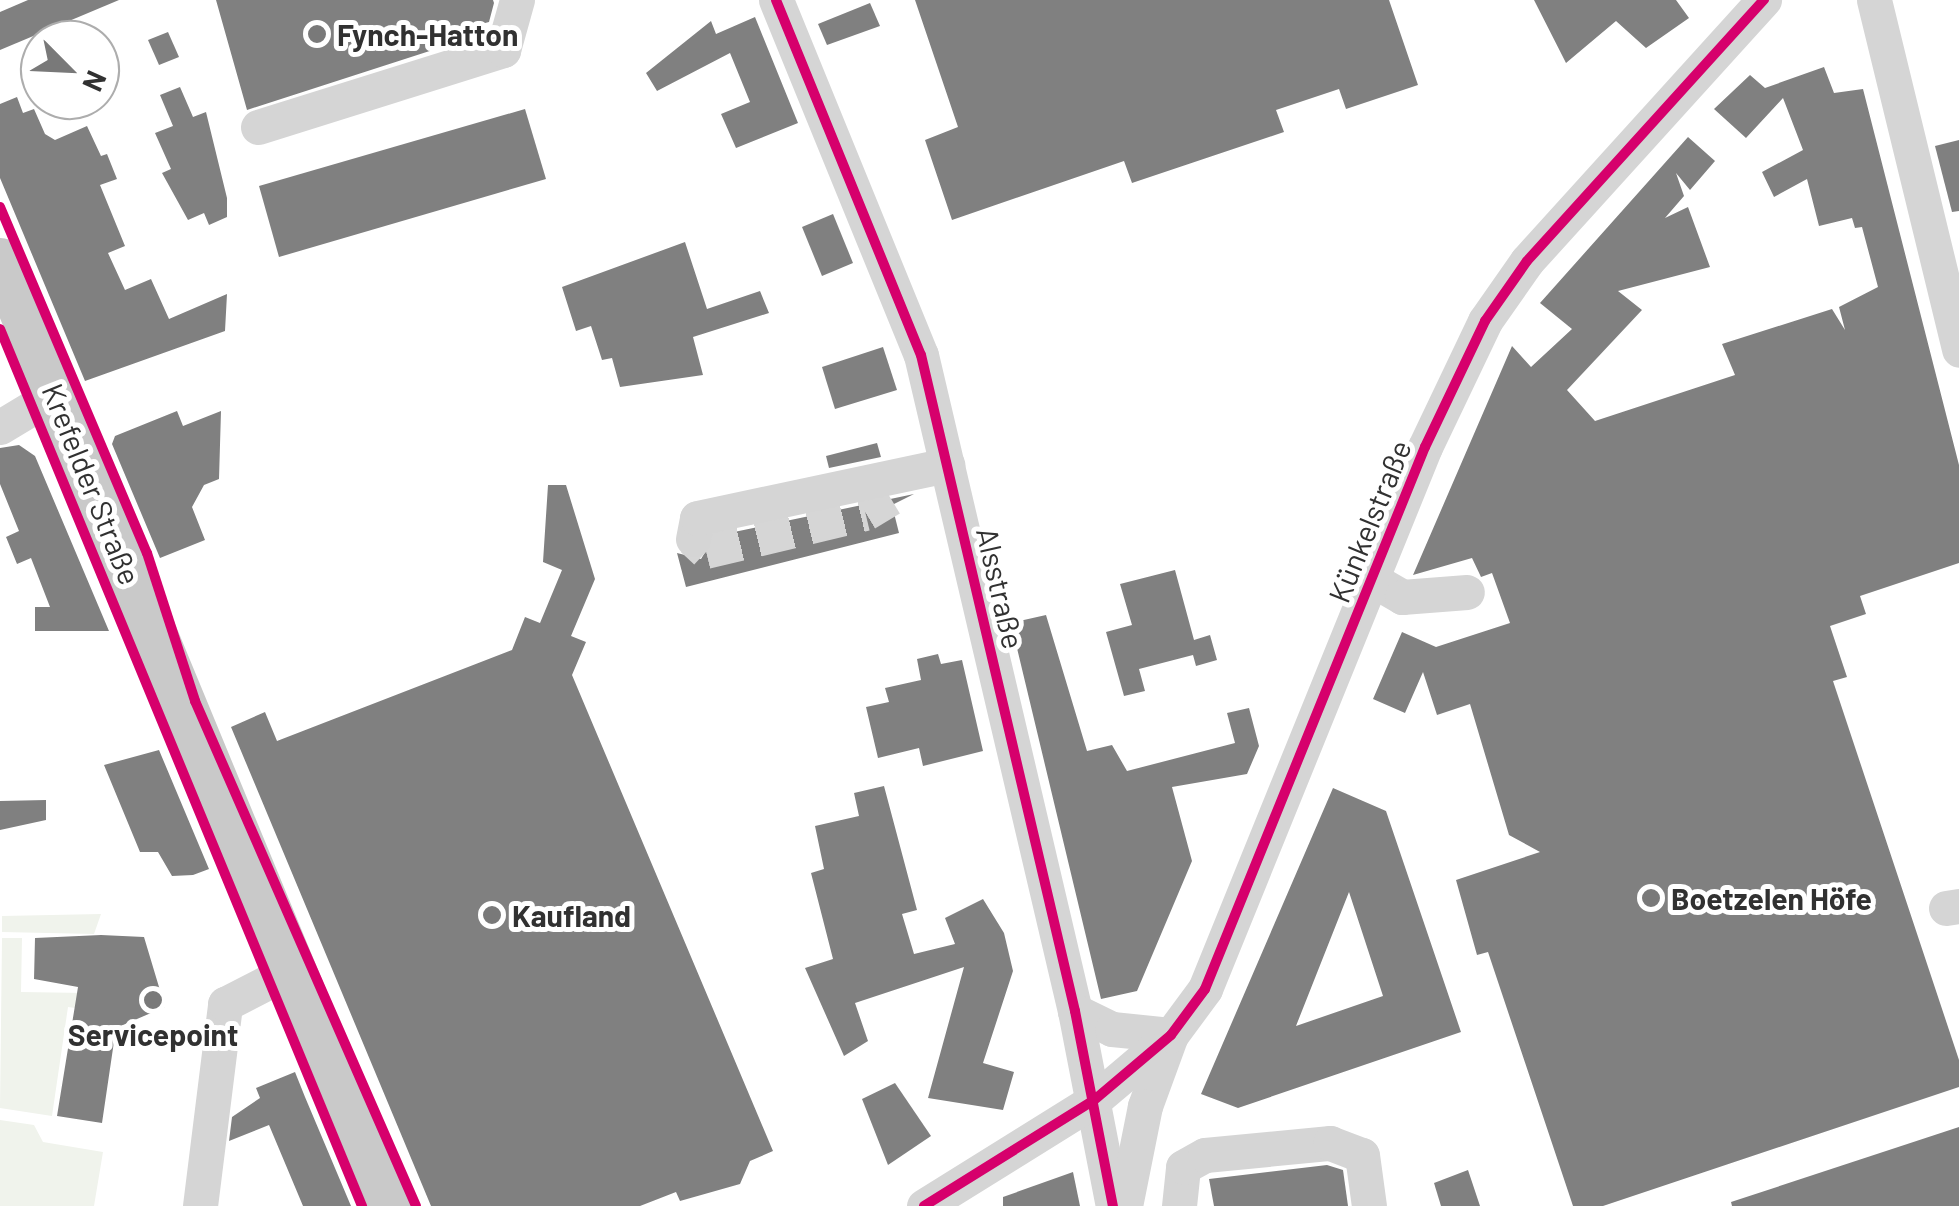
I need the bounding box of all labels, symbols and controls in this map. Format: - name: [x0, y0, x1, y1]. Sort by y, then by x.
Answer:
- place label: Fynch-Hatton: [337, 16, 518, 52]
- north arrow: [20, 20, 120, 120]
- marker: Fynch-Hatton: [306, 23, 328, 45]
- text: N: [76, 66, 115, 97]
- street label: Krefelder Straße: [35, 378, 149, 590]
- street label: Künkelstraße: [1320, 434, 1418, 608]
- street label: Alsstraße: [970, 524, 1032, 652]
- place label: Boetzelen Höfe: [1671, 880, 1872, 916]
- marker: Boetzelen Höfe: [1640, 887, 1662, 909]
- place label: Kaufland: [512, 897, 631, 933]
- marker: Kaufland: [481, 904, 503, 926]
- marker: Servicepoint: [142, 989, 164, 1011]
- place label: Servicepoint: [68, 1016, 238, 1052]

